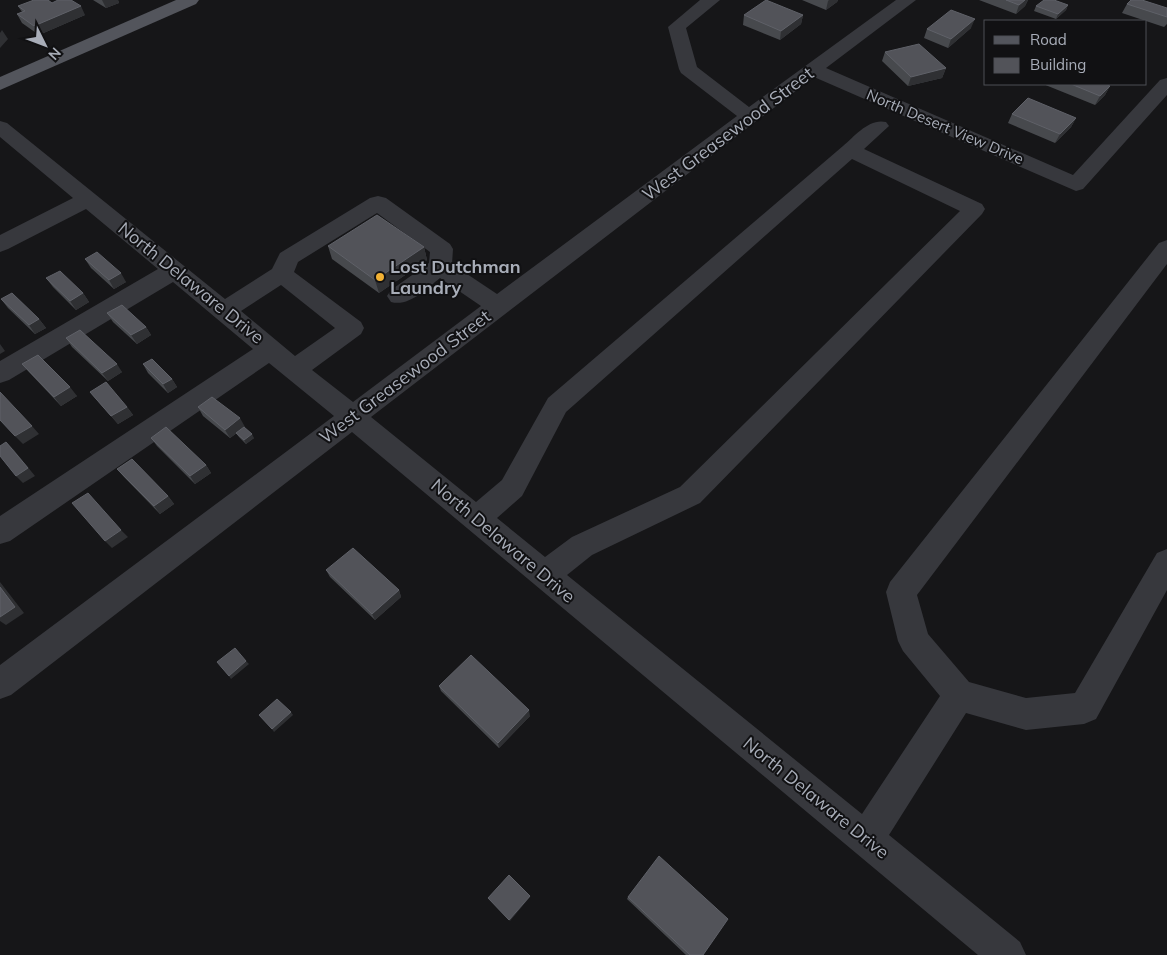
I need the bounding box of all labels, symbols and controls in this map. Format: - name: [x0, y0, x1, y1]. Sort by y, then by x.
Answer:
- north arrow: [20, 20, 70, 70]
- legend: [984, 20, 1147, 85]
- text: Road: [1030, 30, 1067, 49]
- text: N: [44, 44, 65, 64]
- text: Building: [1030, 55, 1086, 74]
- street label: West Greasewood Street: [637, 62, 818, 206]
- street label: North Desert View Drive: [864, 85, 1027, 168]
- street label: North Delaware Drive: [114, 217, 269, 349]
- place label: Lost Dutchman Laundry: [390, 255, 521, 299]
- marker: Lost Dutchman Laundry: [374, 271, 386, 283]
- street label: West Greasewood Street: [314, 305, 495, 449]
- street label: North Delaware Drive: [427, 474, 580, 608]
- street label: North Delaware Drive: [739, 732, 894, 864]

